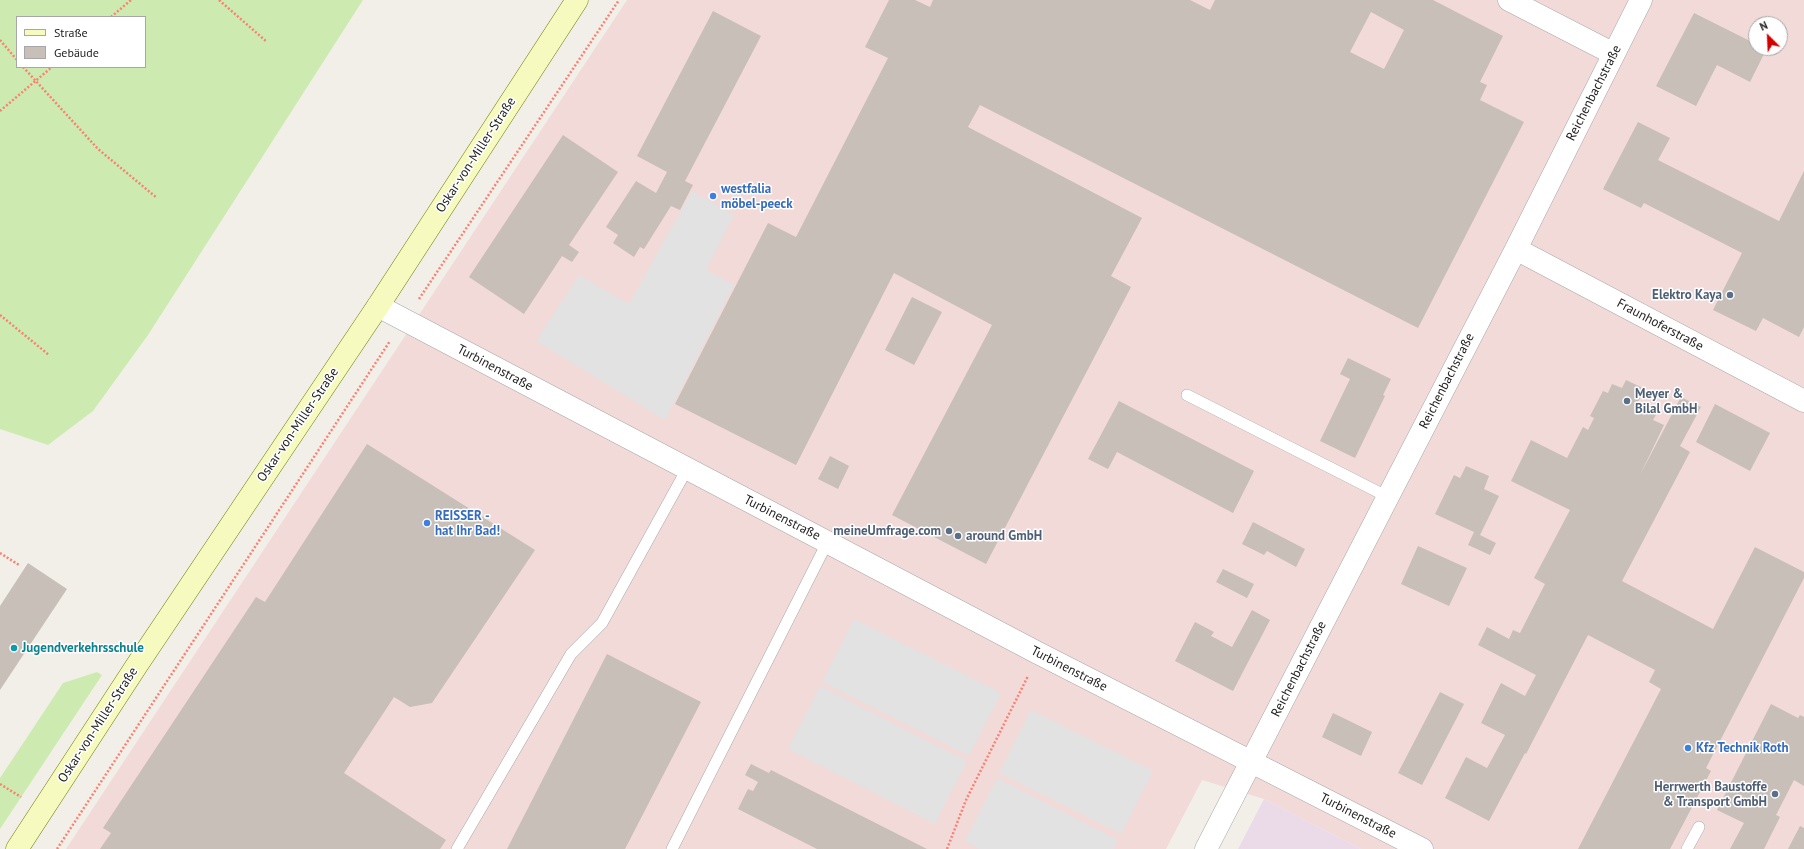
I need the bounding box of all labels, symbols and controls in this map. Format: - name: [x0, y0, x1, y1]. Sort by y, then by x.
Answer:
- legend: [16, 16, 146, 68]
- north arrow: [1748, 16, 1788, 56]
- text: N: [1757, 18, 1770, 34]
- text: Straße: [54, 25, 88, 40]
- street label: Reichenbachstraße: [1563, 43, 1625, 143]
- text: Gebäude: [54, 45, 99, 60]
- street label: Oskar-von-Miller-Straße: [433, 94, 519, 216]
- place label: westfalia möbel-peeck: [721, 181, 793, 212]
- marker: westfalia möbel-peeck: [708, 191, 718, 201]
- place label: Elektro Kaya: [1652, 287, 1722, 303]
- marker: Elektro Kaya: [1725, 290, 1735, 300]
- street label: Fraunhoferstraße: [1614, 296, 1706, 354]
- street label: Reichenbachstraße: [1416, 331, 1478, 431]
- street label: Turbinenstraße: [454, 341, 536, 395]
- street label: Oskar-von-Miller-Straße: [254, 365, 342, 485]
- place label: Meyer & Bilal GmbH: [1635, 386, 1697, 417]
- marker: Meyer & Bilal GmbH: [1622, 396, 1632, 406]
- street label: Turbinenstraße: [741, 492, 823, 544]
- place label: REISSER - hat Ihr Bad!: [435, 508, 500, 539]
- marker: REISSER - hat Ihr Bad!: [422, 518, 432, 528]
- place label: meineUmfrage.com: [833, 523, 941, 539]
- marker: meineUmfrage.com: [944, 526, 954, 536]
- place label: around GmbH: [966, 528, 1042, 544]
- marker: around GmbH: [953, 531, 963, 541]
- street label: Reichenbachstraße: [1268, 619, 1330, 719]
- place label: Jugendverkehrsschule: [22, 640, 144, 656]
- marker: Jugendverkehrsschule: [9, 643, 19, 653]
- street label: Turbinenstraße: [1028, 643, 1110, 695]
- street label: Oskar-von-Miller-Straße: [55, 664, 141, 786]
- place label: Kfz Technik Roth: [1696, 740, 1789, 756]
- marker: Kfz Technik Roth: [1683, 743, 1693, 753]
- place label: Herrwerth Baustoffe & Transport GmbH: [1654, 779, 1767, 810]
- marker: Herrwerth Baustoffe & Transport GmbH: [1770, 789, 1780, 799]
- street label: Turbinenstraße: [1317, 790, 1399, 842]

